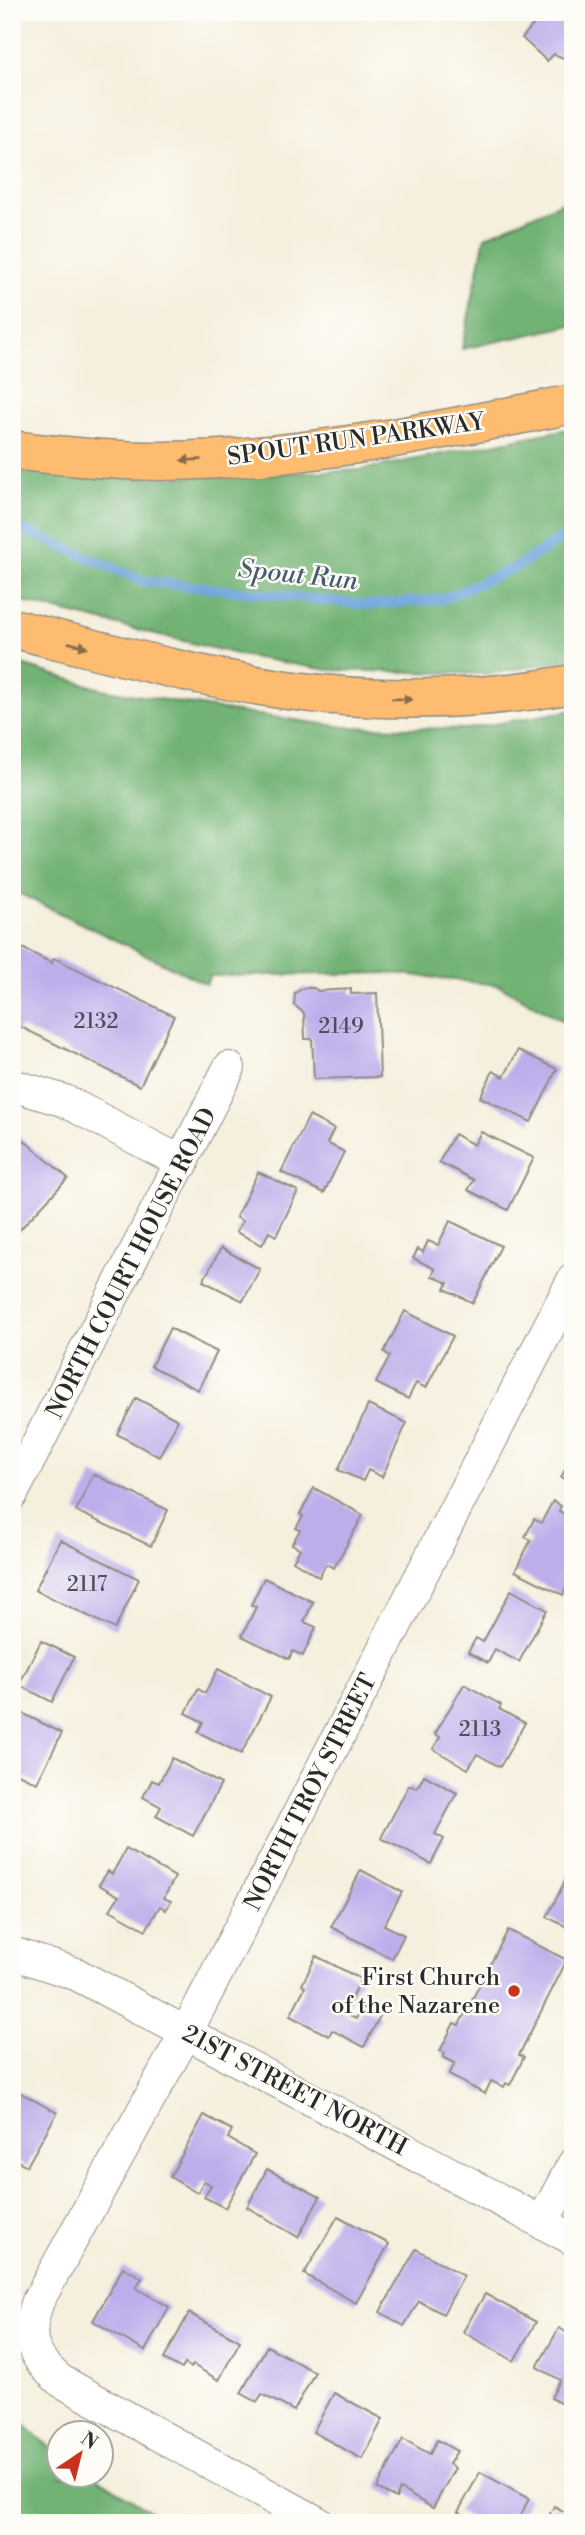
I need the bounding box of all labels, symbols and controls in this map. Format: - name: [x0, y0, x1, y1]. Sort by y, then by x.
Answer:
- street label: SPOUT RUN PARKWAY: [225, 407, 488, 473]
- one-way arrow: [179, 454, 201, 465]
- water label: Spout Run: [236, 553, 360, 597]
- one-way arrow: [68, 640, 90, 651]
- one-way arrow: [391, 693, 413, 704]
- house number: 2132: [74, 1009, 118, 1035]
- house number: 2149: [318, 1014, 364, 1040]
- street label: NORTH COURT HOUSE ROAD: [40, 1103, 224, 1424]
- house number: 2117: [67, 1572, 108, 1598]
- street label: NORTH TROY STREET: [238, 1669, 384, 1916]
- house number: 2113: [459, 1717, 501, 1743]
- place label: First Church of the Nazarene: [331, 1963, 500, 2021]
- marker: First Church of the Nazarene: [506, 1983, 522, 1999]
- street label: 21ST STREET NORTH: [177, 2019, 412, 2163]
- north arrow: [46, 2420, 116, 2490]
- text: N: [76, 2427, 102, 2455]

